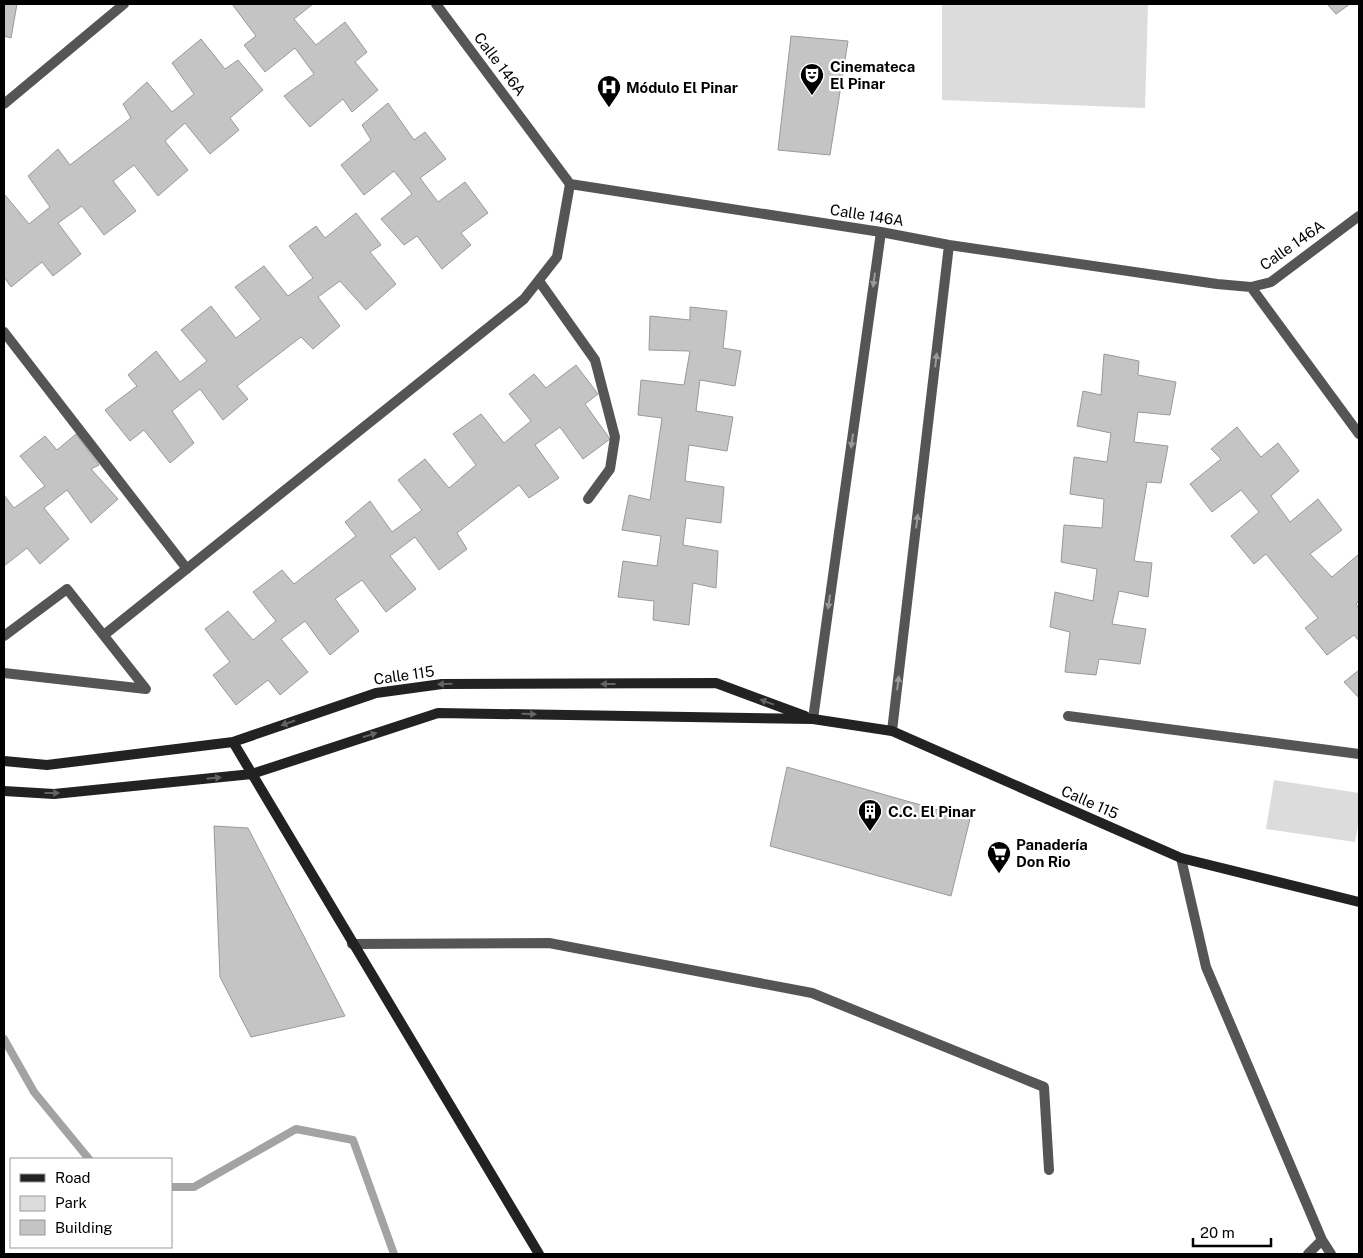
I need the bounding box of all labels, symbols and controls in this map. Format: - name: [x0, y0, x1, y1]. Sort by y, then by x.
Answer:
- street label: Calle 146A: [471, 29, 529, 99]
- place label: Cinemateca El Pinar: [830, 58, 915, 92]
- theatre icon: Cinemateca El Pinar: [799, 62, 825, 96]
- hospital icon: Módulo El Pinar: [596, 74, 622, 108]
- place label: Módulo El Pinar: [626, 79, 738, 96]
- street label: Calle 146A: [829, 201, 905, 229]
- street label: Calle 146A: [1257, 216, 1328, 273]
- one-way arrow: [870, 273, 878, 289]
- one-way arrow: [932, 351, 940, 367]
- one-way arrow: [847, 434, 855, 450]
- one-way arrow: [913, 513, 921, 529]
- one-way arrow: [825, 595, 833, 611]
- street label: Calle 115: [373, 662, 435, 688]
- one-way arrow: [894, 674, 902, 690]
- one-way arrow: [599, 680, 615, 688]
- one-way arrow: [437, 681, 453, 689]
- one-way arrow: [759, 698, 774, 706]
- one-way arrow: [521, 710, 537, 718]
- one-way arrow: [281, 720, 296, 727]
- one-way arrow: [363, 731, 378, 738]
- one-way arrow: [206, 774, 222, 782]
- street label: Calle 115: [1059, 782, 1121, 822]
- one-way arrow: [45, 789, 61, 797]
- building icon: C.C. El Pinar: [857, 798, 883, 832]
- place label: C.C. El Pinar: [888, 803, 976, 820]
- place label: Panadería Don Rio: [1016, 836, 1088, 870]
- supermarket icon: Panadería Don Rio: [986, 840, 1012, 874]
- legend: [10, 1158, 172, 1248]
- text: Road: [55, 1169, 91, 1186]
- text: Park: [55, 1194, 87, 1211]
- scale bar: [1193, 1216, 1270, 1248]
- text: Building: [55, 1219, 113, 1236]
- text: 20 m: [1200, 1224, 1235, 1241]

